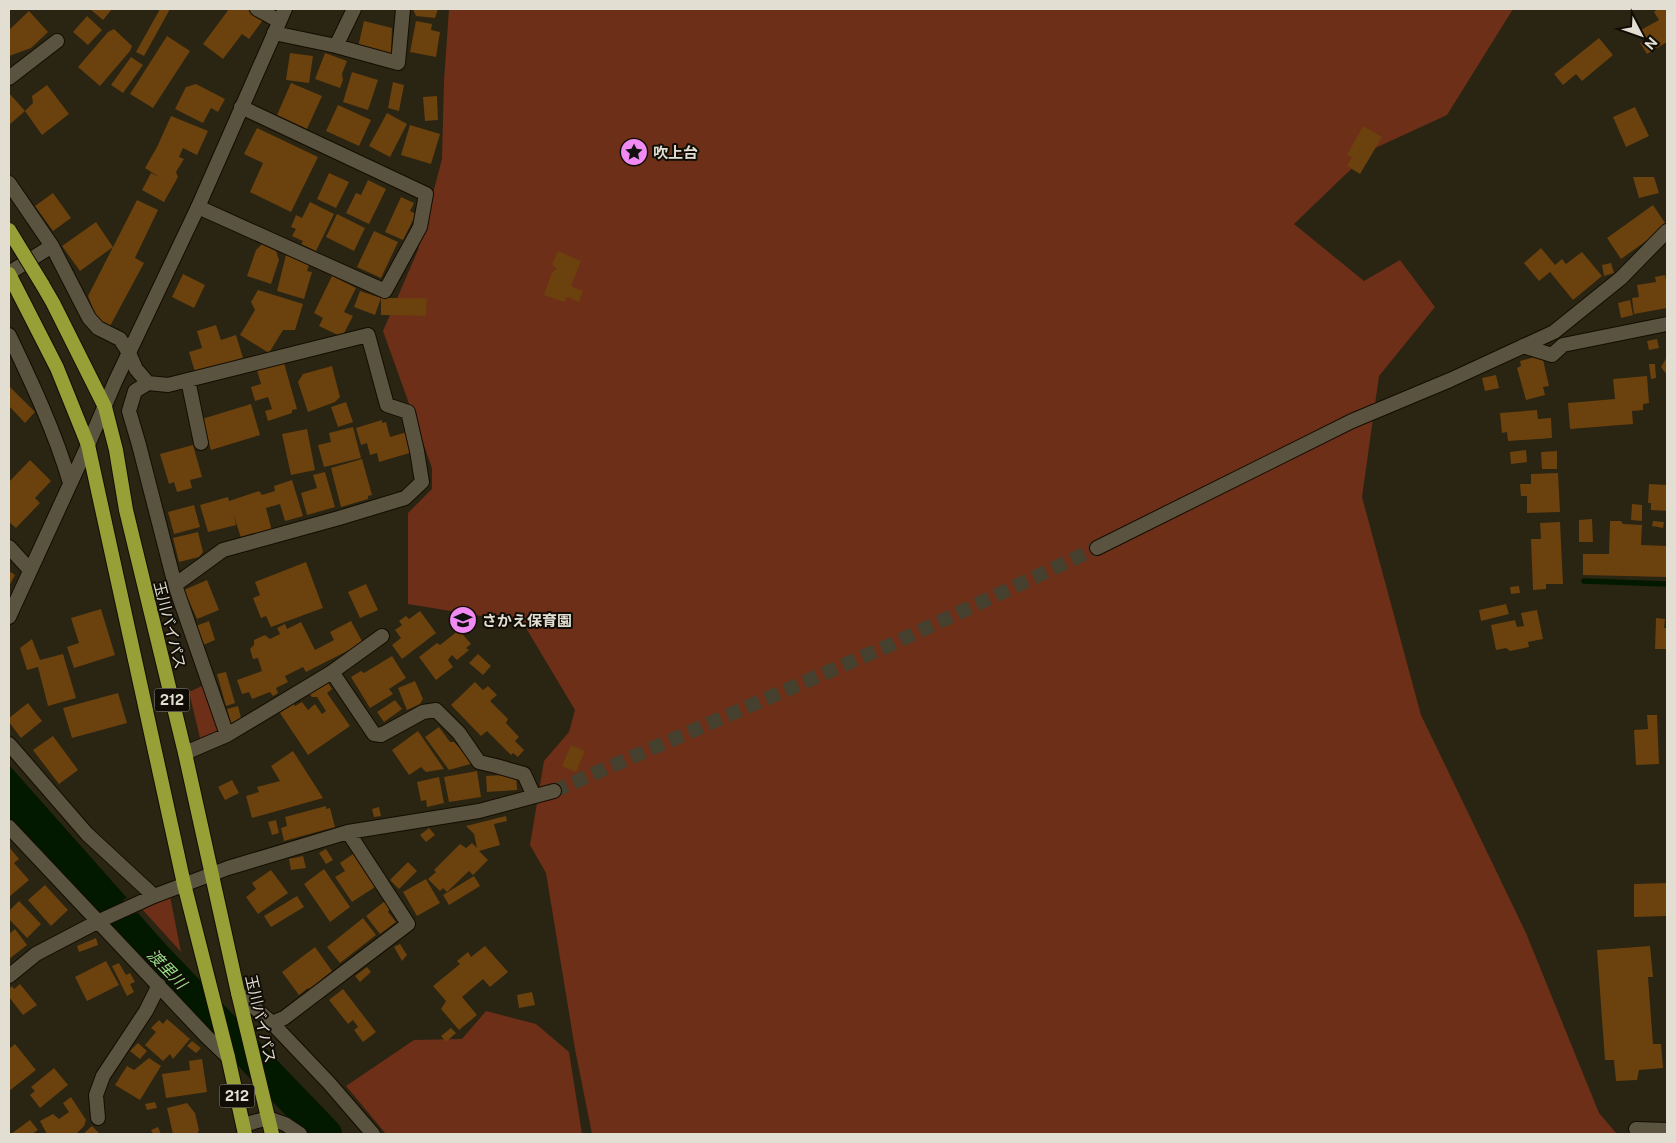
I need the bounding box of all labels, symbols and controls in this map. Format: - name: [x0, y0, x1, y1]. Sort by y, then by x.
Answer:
- north arrow: [1616, 10, 1666, 60]
- text: N: [1641, 34, 1660, 53]
- place icon: 吹上台: [619, 137, 649, 167]
- place label: 吹上台: [653, 144, 698, 161]
- street label: 玉川バイパス: [151, 579, 189, 671]
- school or university icon: さかえ保育園: [448, 605, 478, 635]
- place label: さかえ保育園: [482, 612, 572, 629]
- road number: 212: [154, 688, 190, 712]
- water label: 渡里川: [143, 945, 192, 994]
- street label: 玉川バイパス: [243, 973, 279, 1065]
- road number: 212: [220, 1084, 254, 1108]

